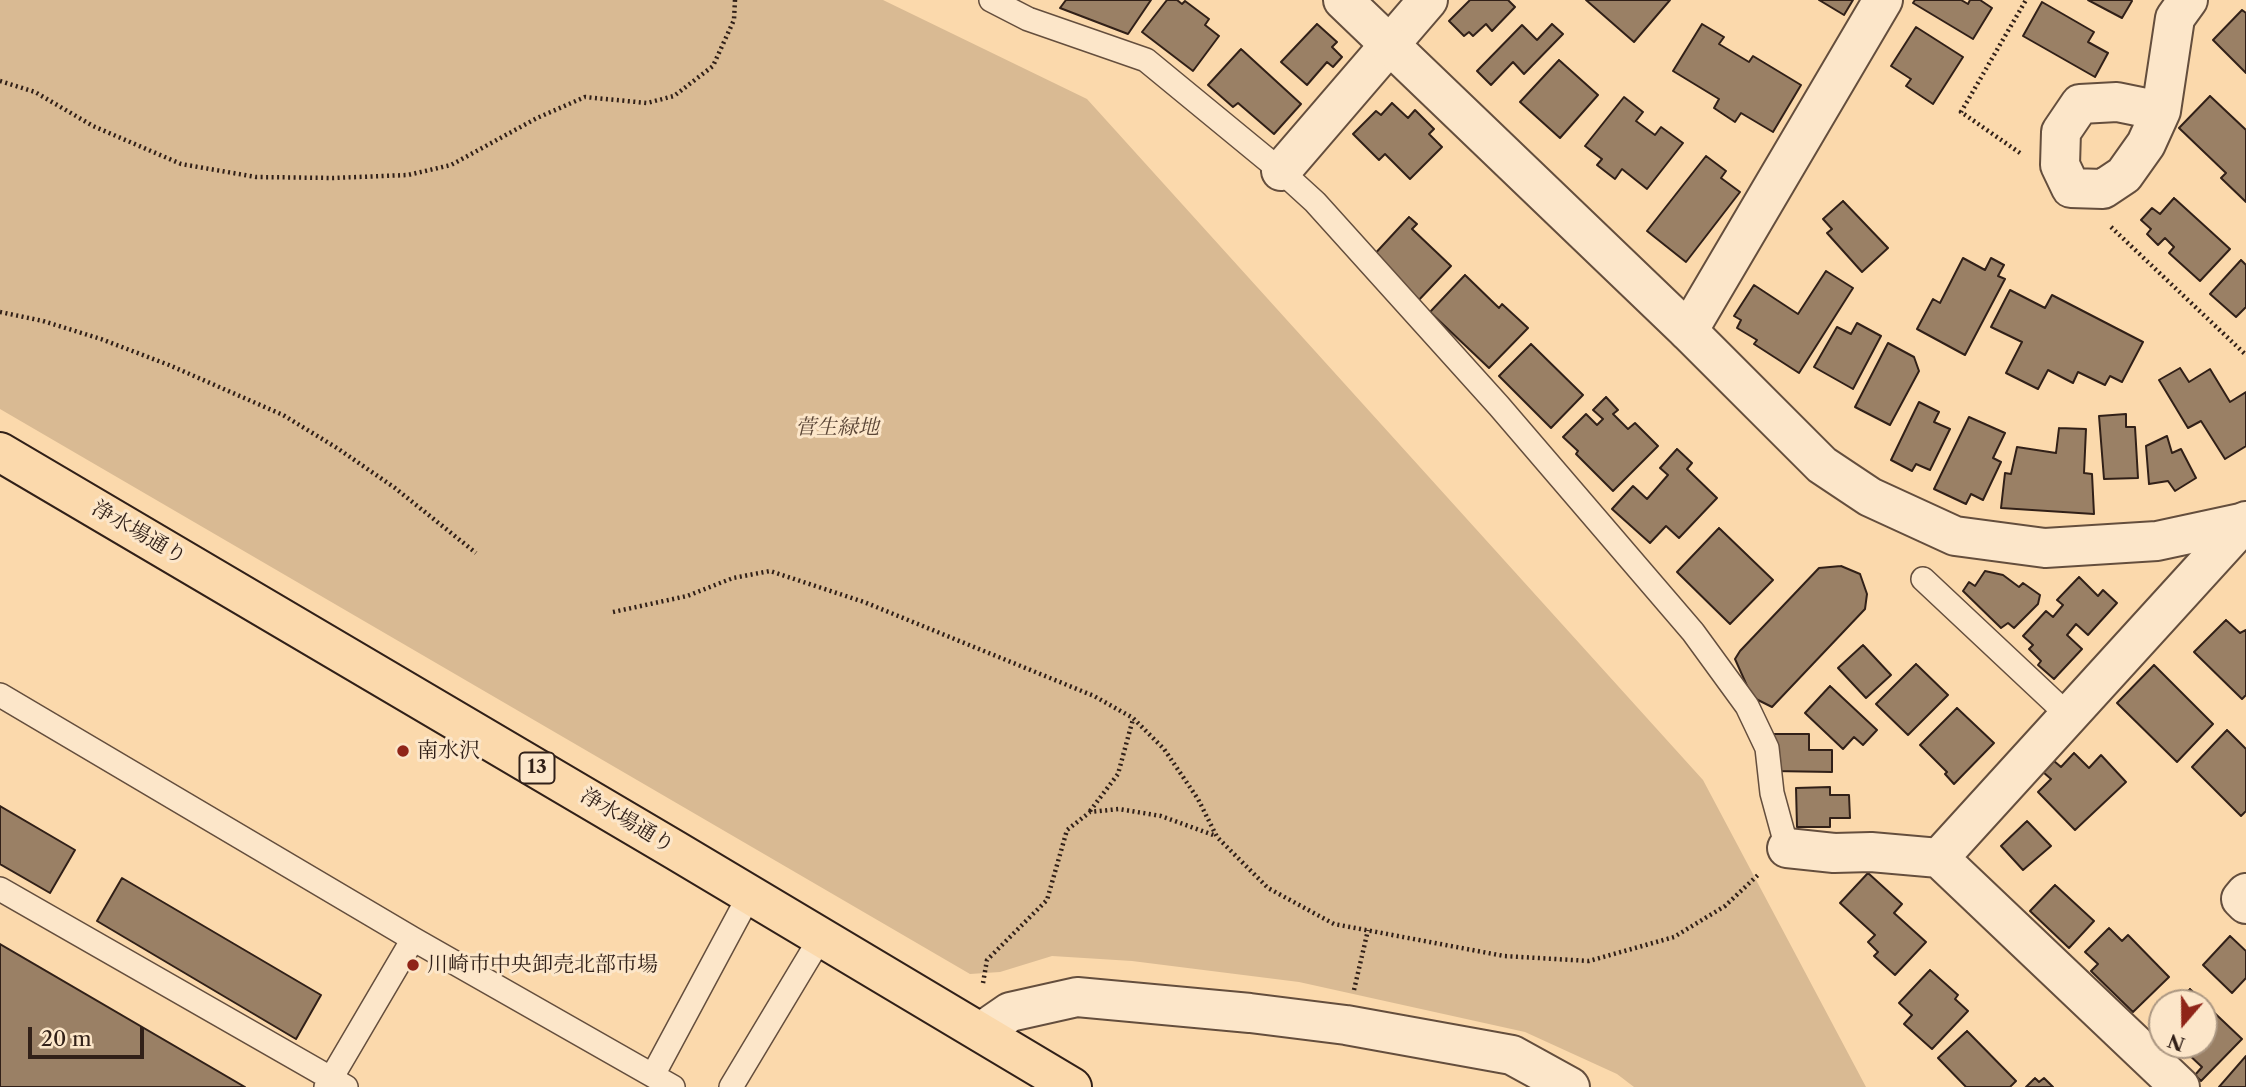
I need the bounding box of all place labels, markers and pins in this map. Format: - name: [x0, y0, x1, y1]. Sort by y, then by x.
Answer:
- place label: 南水沢: [417, 738, 480, 764]
- marker: 南水沢: [395, 743, 411, 759]
- place label: 川崎市中央卸売北部市場: [427, 952, 658, 978]
- marker: 川崎市中央卸売北部市場: [405, 957, 421, 973]

